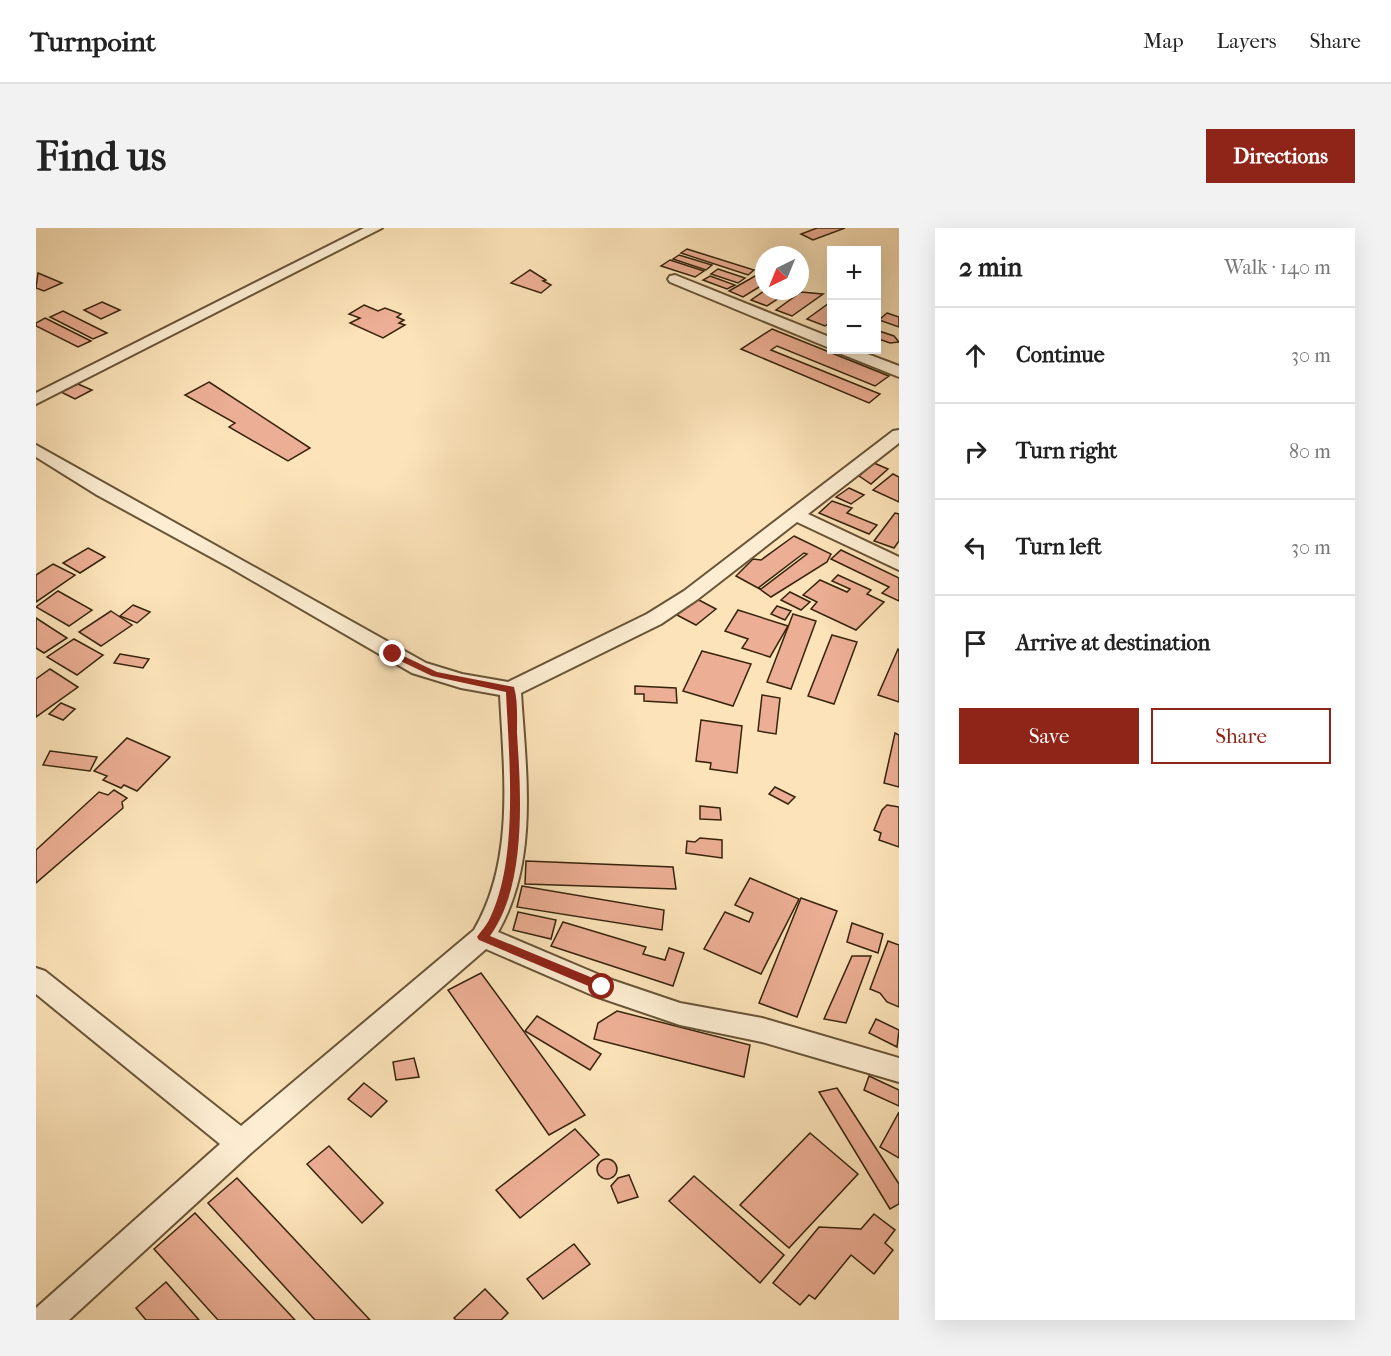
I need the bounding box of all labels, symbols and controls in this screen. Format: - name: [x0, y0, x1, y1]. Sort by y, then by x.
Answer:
- text: Turnpoint: [30, 25, 156, 58]
- text: Map: [1143, 29, 1184, 53]
- text: Layers: [1217, 29, 1276, 53]
- text: Share: [1309, 29, 1361, 53]
- button: Directions: [1206, 129, 1355, 183]
- text: Find us: [36, 132, 166, 181]
- north arrow: [755, 246, 809, 300]
- map controls: [827, 246, 881, 354]
- button: +: [827, 246, 881, 300]
- text: 2 min: [959, 252, 1022, 283]
- text: Walk · 140 m: [1224, 256, 1331, 279]
- button: −: [827, 300, 881, 354]
- icon: ahead: [959, 339, 992, 372]
- text: Continue: [1016, 342, 1105, 368]
- text: 30 m: [1291, 344, 1331, 367]
- icon: right: [959, 435, 992, 468]
- text: Turn right: [1016, 438, 1117, 464]
- text: 80 m: [1289, 440, 1331, 463]
- icon: left: [959, 531, 992, 564]
- text: Turn left: [1016, 534, 1102, 560]
- text: 30 m: [1291, 536, 1331, 559]
- icon: arrive: [959, 627, 992, 660]
- text: Arrive at destination: [1016, 630, 1210, 656]
- route end: [379, 640, 405, 666]
- button: Save: [959, 708, 1139, 764]
- button: Share: [1151, 708, 1331, 764]
- route start: [588, 973, 614, 999]

